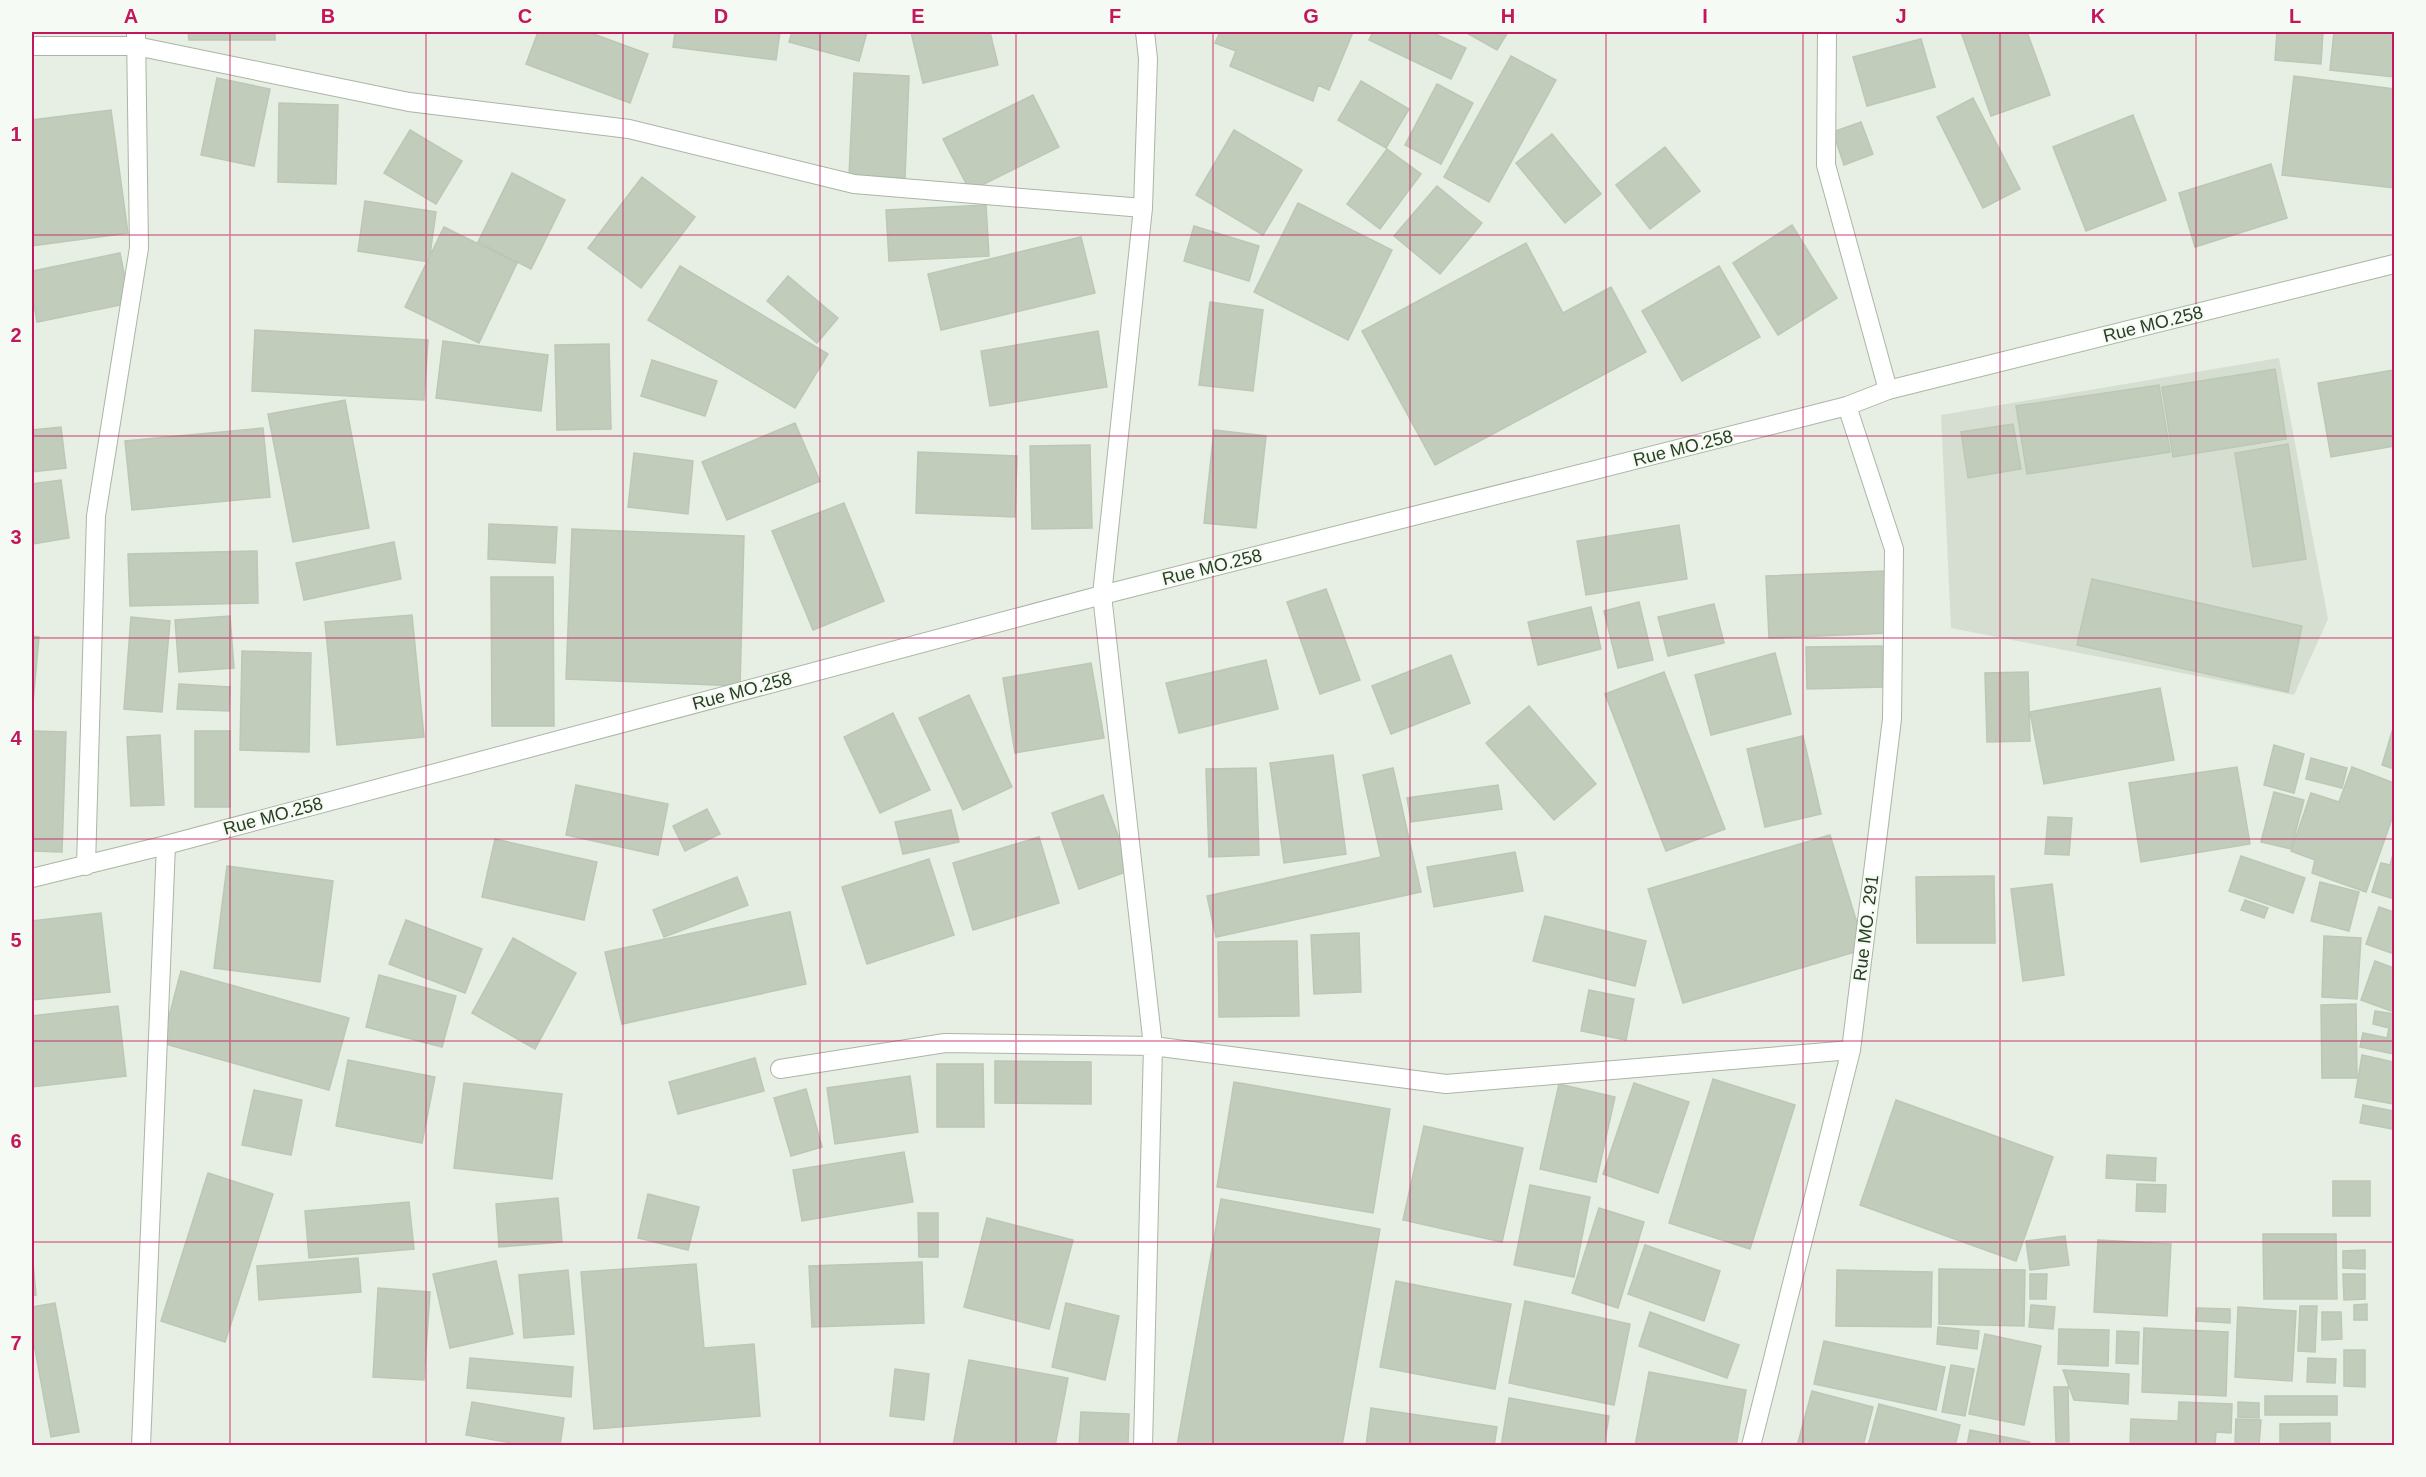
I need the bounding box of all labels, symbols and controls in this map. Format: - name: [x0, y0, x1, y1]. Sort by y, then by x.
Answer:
- text: A: [124, 5, 138, 27]
- text: B: [321, 5, 335, 27]
- text: C: [518, 5, 532, 27]
- text: D: [714, 5, 728, 27]
- text: E: [911, 5, 925, 27]
- text: F: [1109, 5, 1121, 27]
- text: G: [1303, 5, 1319, 27]
- text: H: [1501, 5, 1515, 27]
- text: I: [1702, 5, 1708, 27]
- text: J: [1895, 5, 1907, 27]
- text: K: [2091, 5, 2106, 27]
- text: L: [2289, 5, 2301, 27]
- text: 1: [10, 123, 22, 145]
- street label: Rue MO.258: [2101, 302, 2205, 346]
- text: 2: [10, 324, 22, 346]
- street label: Rue MO.258: [1631, 426, 1735, 470]
- text: 3: [10, 526, 22, 548]
- street label: Rue MO.258: [1160, 545, 1264, 589]
- street label: Rue MO.258: [690, 668, 794, 714]
- text: 4: [10, 727, 22, 749]
- street label: Rue MO.258: [221, 793, 325, 839]
- street label: Rue MO. 291: [1850, 874, 1882, 982]
- text: 5: [10, 929, 22, 951]
- text: 6: [10, 1130, 22, 1152]
- text: 7: [10, 1332, 22, 1354]

